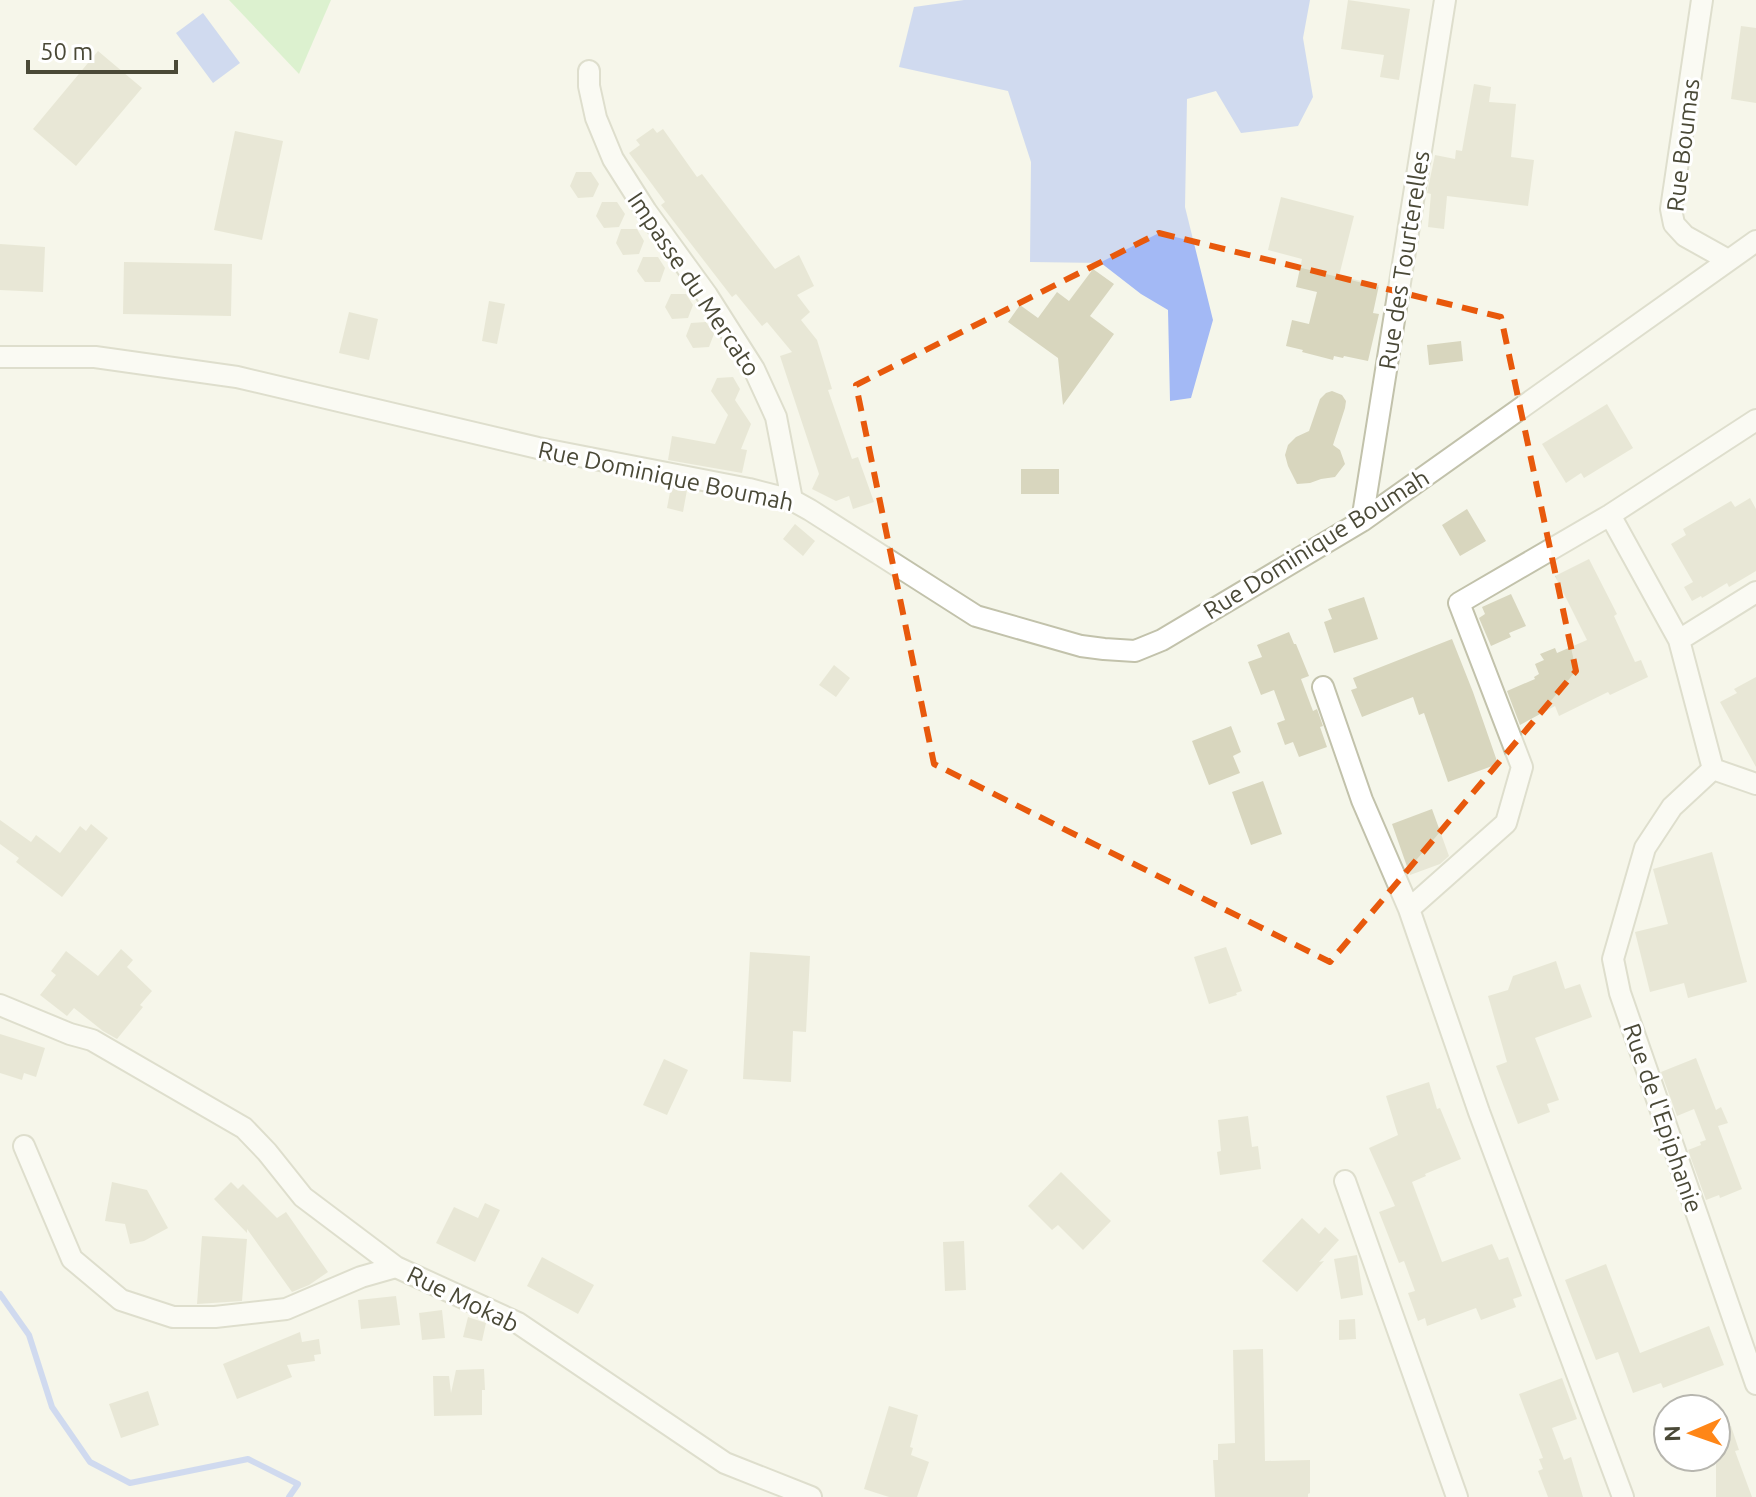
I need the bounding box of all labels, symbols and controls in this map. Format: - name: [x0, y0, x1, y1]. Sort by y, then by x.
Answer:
- scale bar: [28, 24, 176, 74]
- text: 50 m: [40, 38, 93, 65]
- street label: Rue Boumas: [1661, 77, 1705, 213]
- street label: Rue des Tourterelles: [1373, 149, 1435, 371]
- street label: Impasse du Mercato: [622, 187, 766, 381]
- street label: Rue Dominique Boumah: [536, 436, 796, 516]
- street label: Rue Dominique Boumah: [1198, 463, 1434, 625]
- street label: Rue de l'Epiphanie: [1618, 1020, 1708, 1216]
- street label: Rue Mokab: [403, 1260, 523, 1338]
- north arrow: [1652, 1393, 1732, 1473]
- text: N: [1659, 1425, 1684, 1442]

